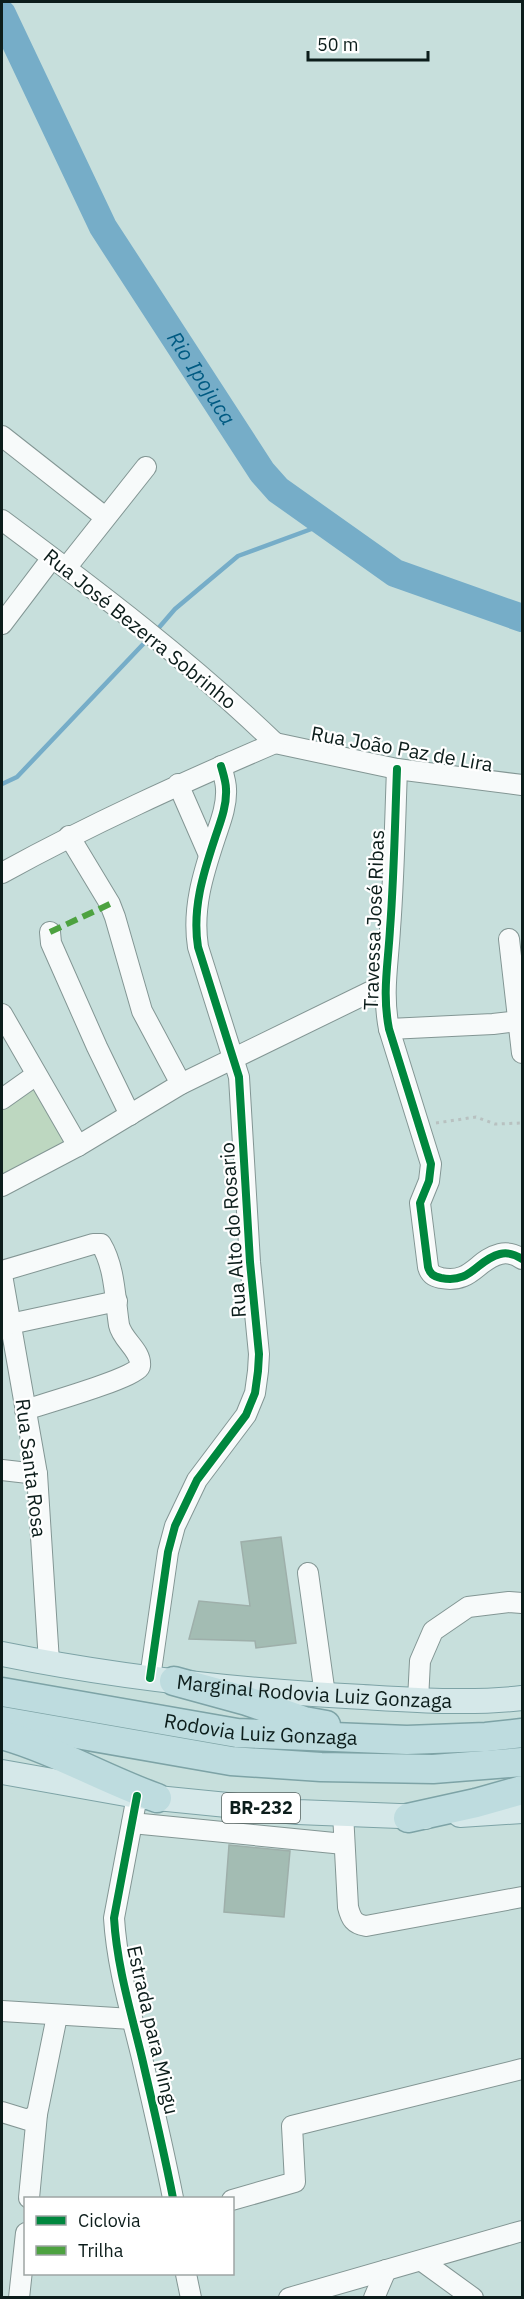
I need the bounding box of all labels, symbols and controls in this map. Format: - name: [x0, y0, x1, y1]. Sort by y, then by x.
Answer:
- scale bar: [308, 24, 428, 62]
- text: 50 m: [317, 33, 359, 56]
- water label: Rio Ipojuca: [161, 325, 243, 430]
- street label: Rua José Bezerra Sobrinho: [38, 542, 242, 715]
- street label: Rua João Paz de Lira: [309, 719, 496, 778]
- street label: Travessa José Ribas: [357, 829, 390, 1011]
- street label: Rua Alto do Rosario: [213, 1141, 252, 1319]
- street label: Rua Santa Rosa: [10, 1397, 53, 1539]
- street label: Marginal Rodovia Luiz Gonzaga: [175, 1668, 453, 1714]
- street label: Rodovia Luiz Gonzaga: [162, 1707, 358, 1751]
- road number: BR-232: [222, 1793, 300, 1823]
- street label: Estrada para Mingu: [121, 1943, 186, 2117]
- legend: [24, 2197, 234, 2275]
- text: Ciclovia: [78, 2209, 141, 2232]
- text: Trilha: [78, 2239, 124, 2262]

